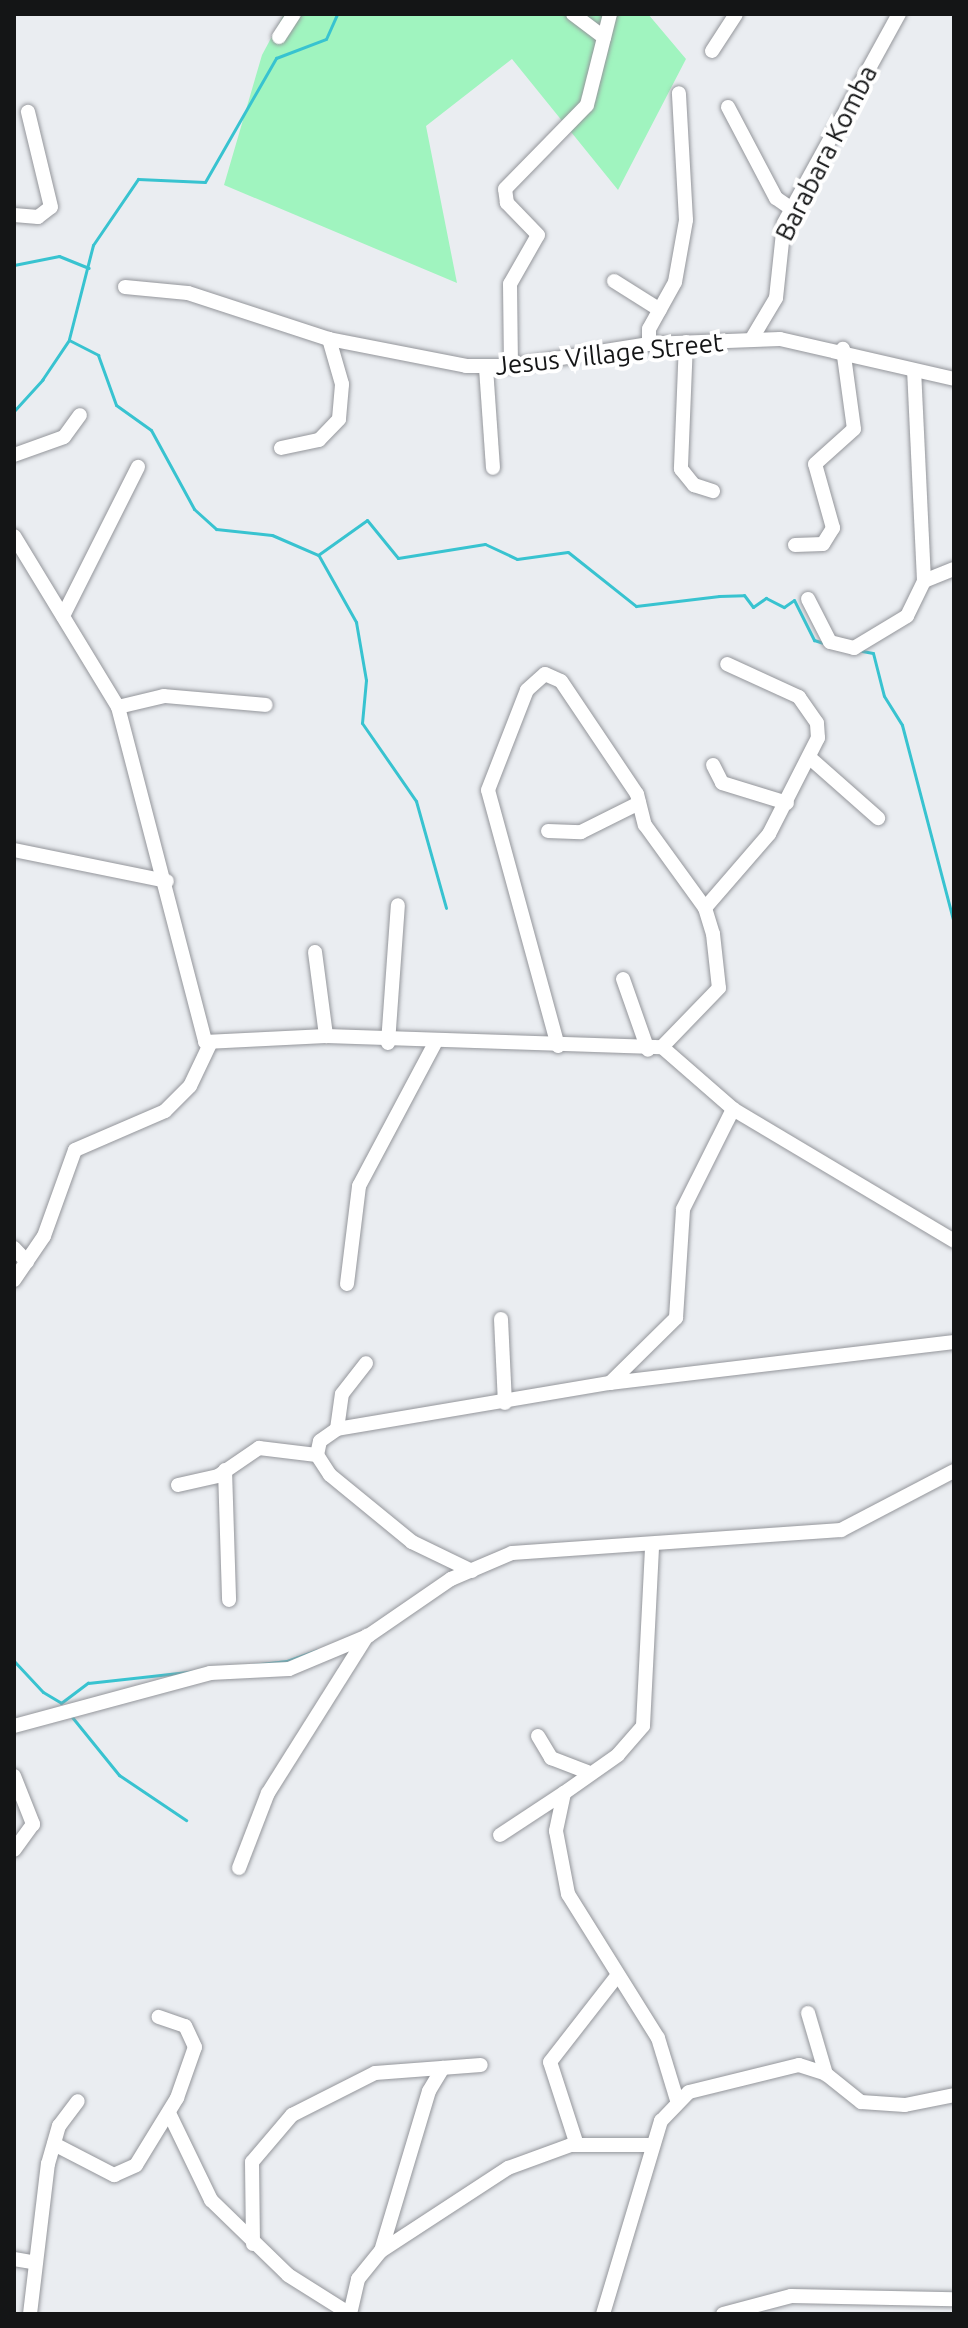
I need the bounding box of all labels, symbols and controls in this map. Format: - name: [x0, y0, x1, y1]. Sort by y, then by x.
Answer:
- street label: Barabara Komba: [768, 60, 884, 246]
- street label: Jesus Village Street: [493, 327, 725, 381]

